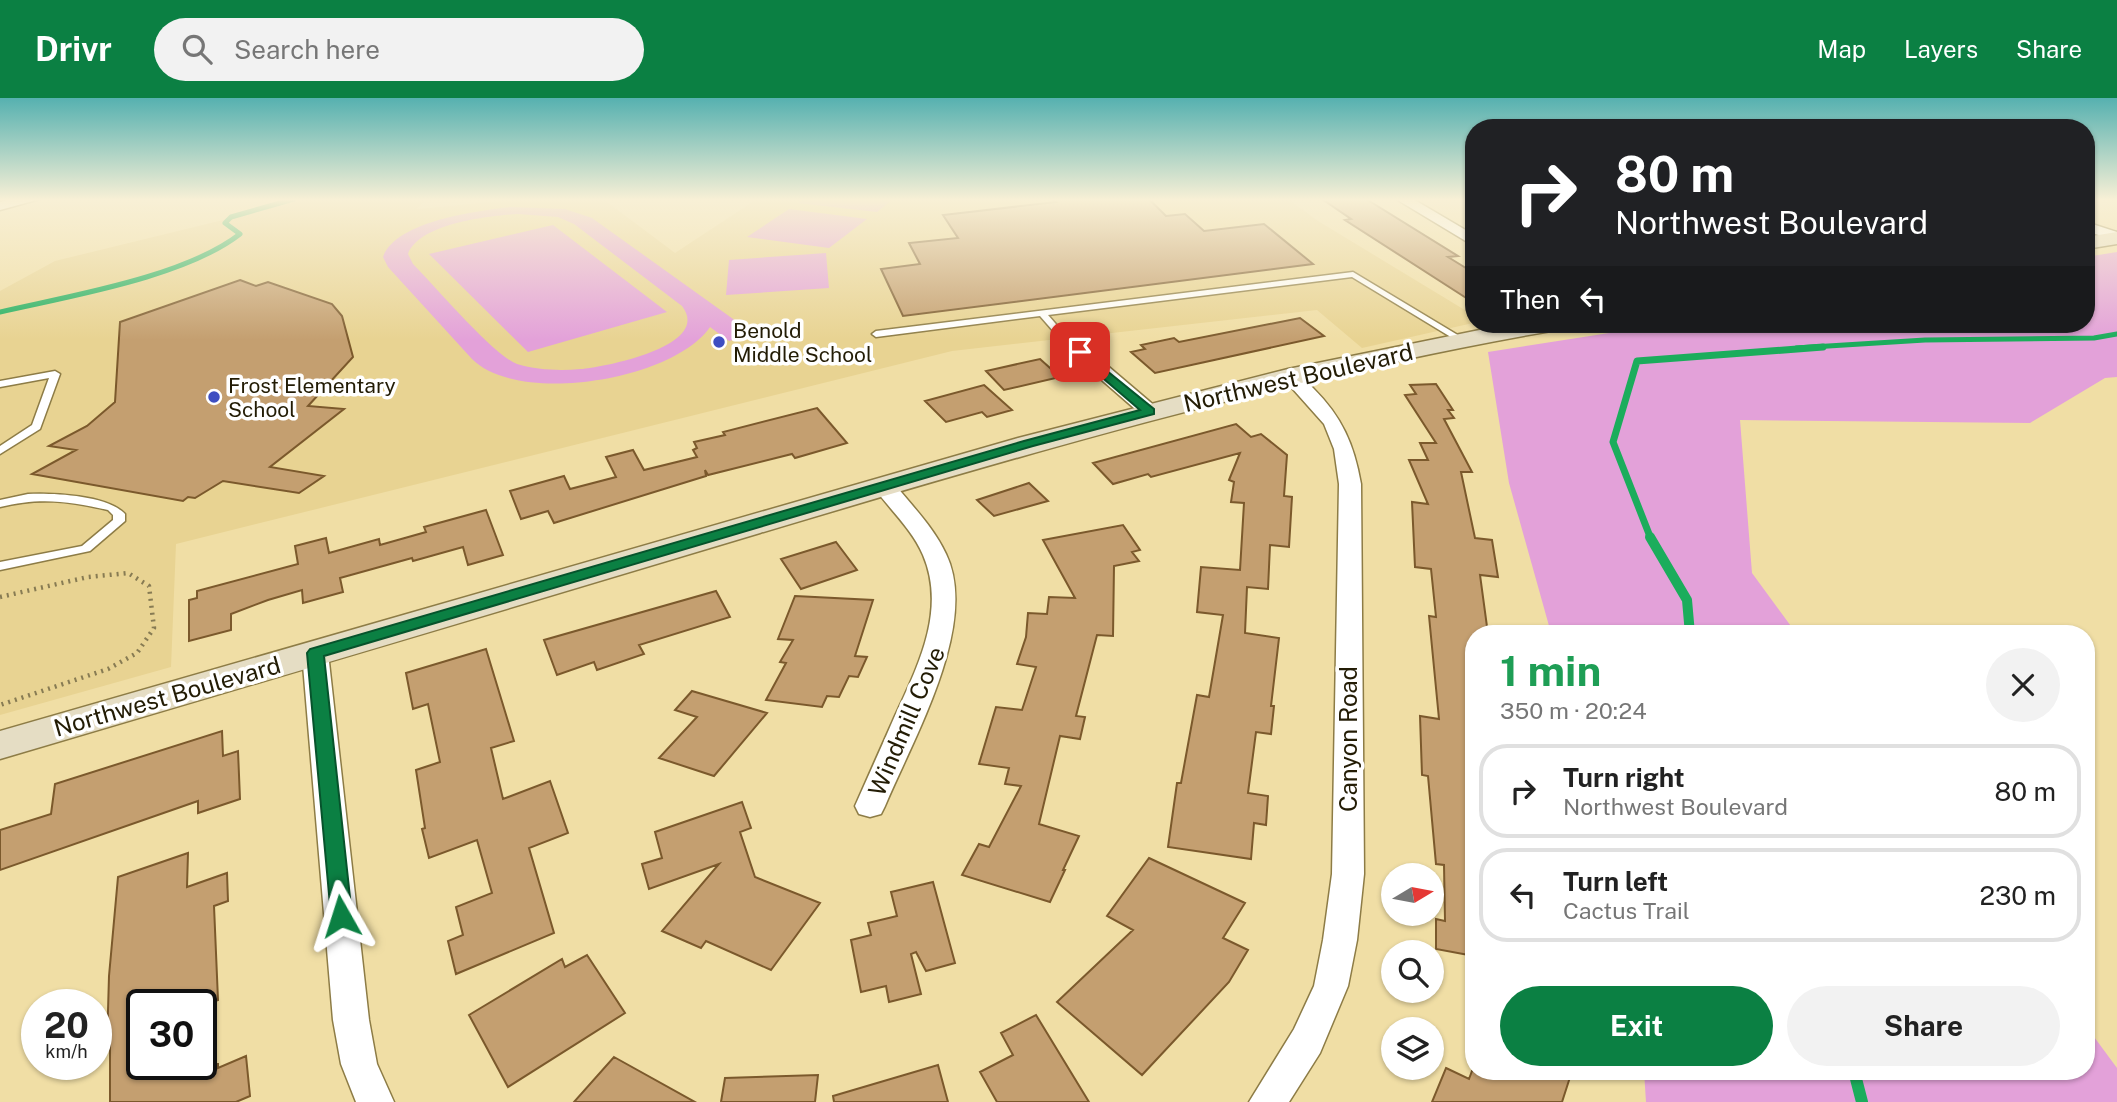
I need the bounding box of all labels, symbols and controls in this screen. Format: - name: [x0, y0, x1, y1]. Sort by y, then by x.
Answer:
- search box: [154, 18, 644, 81]
- text: Drivr: [35, 30, 112, 68]
- icon: search: [178, 30, 216, 68]
- text: Search here: [234, 34, 380, 65]
- text: Map: [1817, 35, 1866, 63]
- text: Layers: [1904, 35, 1978, 63]
- text: Share: [2016, 35, 2082, 63]
- text: 80 m: [1615, 145, 1734, 203]
- icon: right: [1500, 147, 1591, 238]
- text: Northwest Boulevard: [1615, 204, 1928, 241]
- icon: left: [1574, 280, 1612, 318]
- text: Then: [1500, 284, 1560, 315]
- place label: Benold Middle School: [733, 318, 872, 367]
- pin: [1050, 322, 1110, 382]
- icon: arrive: [1061, 333, 1099, 371]
- marker: Benold Middle School: [711, 334, 727, 350]
- street label: Northwest Boulevard: [1180, 337, 1416, 417]
- place label: Frost Elementary School: [228, 373, 396, 422]
- marker: Frost Elementary School: [206, 389, 222, 405]
- street label: Windmill Cove: [862, 642, 950, 800]
- text: 1 min: [1500, 646, 1601, 695]
- button: close: [1986, 648, 2060, 722]
- street label: Northwest Boulevard: [50, 650, 284, 742]
- street label: Canyon Road: [1334, 666, 1362, 812]
- text: 350 m · 20:24: [1500, 697, 1647, 724]
- text: Turn right: [1563, 762, 1685, 793]
- icon: right: [1504, 772, 1542, 810]
- text: 80 m: [1995, 776, 2056, 807]
- text: Northwest Boulevard: [1563, 793, 1788, 820]
- north arrow: [1381, 863, 1444, 926]
- map controls: [1381, 863, 1444, 1080]
- text: Turn left: [1563, 866, 1668, 897]
- icon: left: [1504, 876, 1542, 914]
- position arrow: [304, 879, 378, 953]
- text: 230 m: [1980, 880, 2056, 911]
- text: Cactus Trail: [1563, 897, 1690, 924]
- button: search: [1381, 940, 1444, 1003]
- button: Exit: [1500, 986, 1773, 1066]
- button: Share: [1787, 986, 2060, 1066]
- speed limit sign: 30: [126, 989, 217, 1080]
- text: 20: [44, 1005, 89, 1046]
- button: layers: [1381, 1017, 1444, 1080]
- text: km/h: [45, 1041, 88, 1062]

